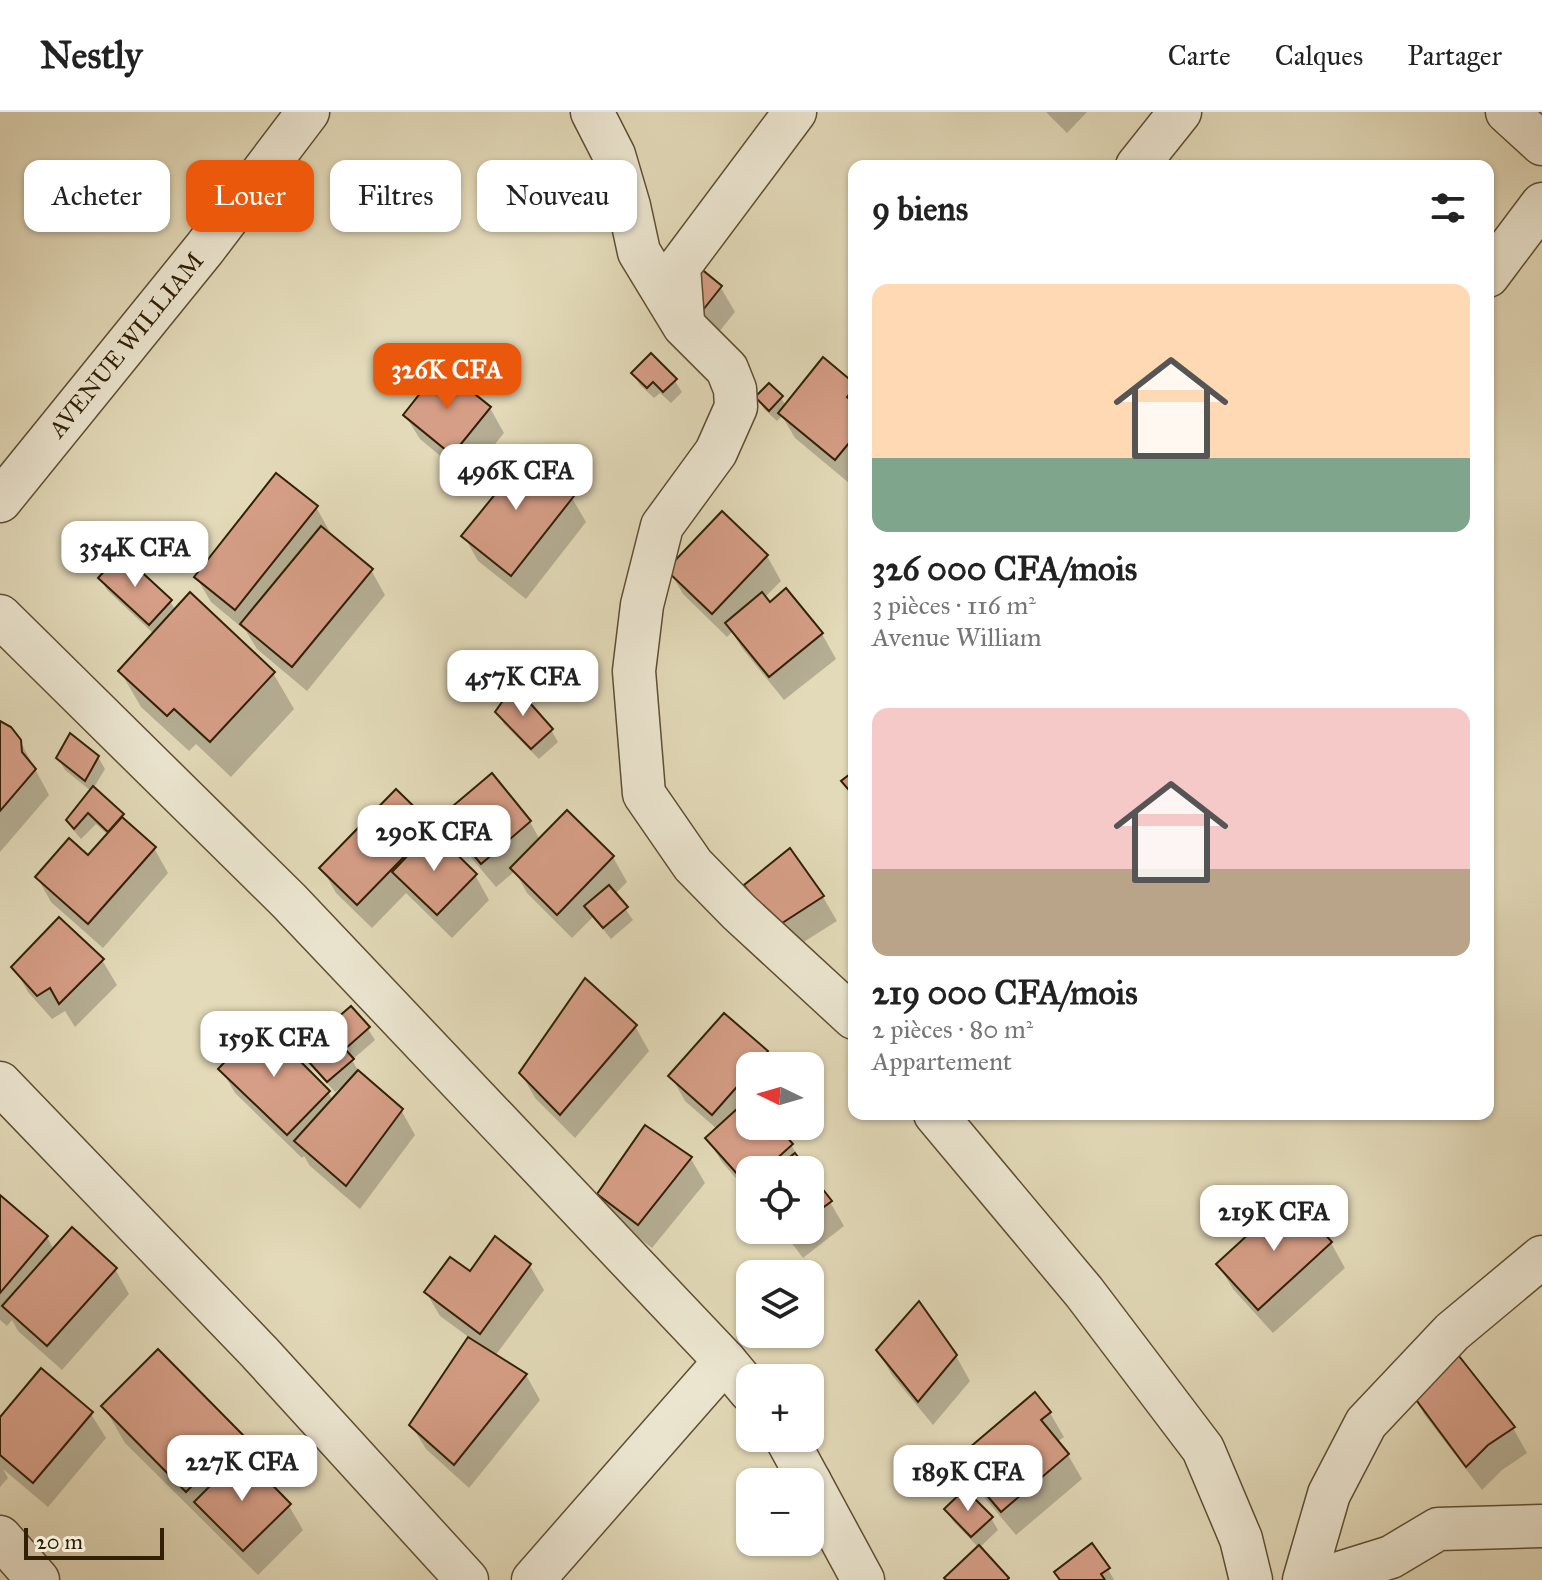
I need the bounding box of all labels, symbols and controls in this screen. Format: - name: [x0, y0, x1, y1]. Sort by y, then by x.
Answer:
- text: Nestly: [40, 32, 142, 78]
- text: Carte: [1168, 38, 1231, 73]
- text: Calques: [1275, 38, 1363, 73]
- text: Partager: [1407, 38, 1502, 73]
- chip: Acheter: [24, 160, 170, 232]
- chip: Louer: [186, 160, 314, 232]
- chip: Filtres: [330, 160, 461, 232]
- chip: Nouveau: [477, 160, 637, 232]
- icon: filters: [1426, 186, 1470, 230]
- text: 9 biens: [872, 188, 968, 229]
- street label: AVENUE WILLIAM: [41, 246, 210, 444]
- icon: home: [1099, 336, 1243, 480]
- pin: 326K CFA: [364, 343, 530, 411]
- text: 326K CFA: [391, 353, 503, 385]
- pin: 496K CFA: [433, 444, 599, 512]
- text: 496K CFA: [458, 454, 574, 486]
- pin: 354K CFA: [52, 521, 218, 589]
- text: 354K CFA: [79, 531, 191, 563]
- text: 326 000 CFA/mois: [872, 548, 1137, 589]
- text: 3 pièces · 116 m²: [872, 589, 1036, 621]
- text: Avenue William: [872, 621, 1042, 653]
- pin: 457K CFA: [440, 650, 606, 718]
- text: 457K CFA: [465, 660, 581, 692]
- icon: home: [1099, 760, 1243, 904]
- pin: 290K CFA: [351, 805, 517, 873]
- text: 290K CFA: [376, 815, 492, 847]
- text: 219 000 CFA/mois: [872, 972, 1138, 1013]
- pin: 159K CFA: [191, 1011, 357, 1079]
- text: 2 pièces · 80 m²: [872, 1013, 1033, 1045]
- text: 159K CFA: [218, 1021, 330, 1053]
- text: Appartement: [872, 1045, 1012, 1077]
- north arrow: [736, 1052, 824, 1140]
- map controls: [736, 1052, 824, 1556]
- button: locate: [736, 1156, 824, 1244]
- pin: 219K CFA: [1191, 1185, 1357, 1253]
- text: 219K CFA: [1218, 1195, 1330, 1227]
- button: layers: [736, 1260, 824, 1348]
- button: +: [736, 1364, 824, 1452]
- pin: 227K CFA: [159, 1435, 325, 1503]
- text: 227K CFA: [185, 1445, 299, 1477]
- pin: 189K CFA: [885, 1445, 1051, 1513]
- text: 189K CFA: [911, 1455, 1025, 1487]
- button: −: [736, 1468, 824, 1556]
- scale bar: [24, 1524, 164, 1560]
- text: 20 m: [36, 1528, 83, 1555]

